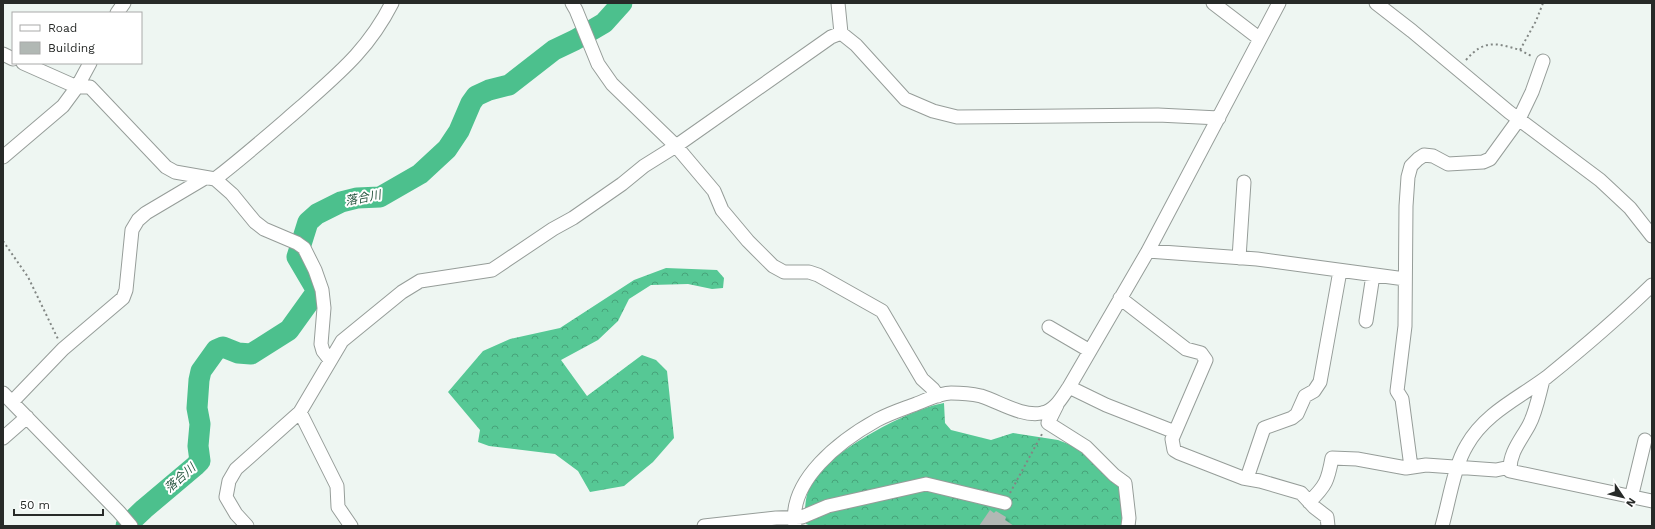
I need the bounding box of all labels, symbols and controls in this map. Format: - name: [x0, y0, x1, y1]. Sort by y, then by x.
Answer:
- legend: [12, 12, 142, 64]
- text: Road: [48, 21, 77, 35]
- text: Building: [48, 41, 95, 55]
- water label: 落合川: [344, 187, 384, 208]
- water label: 落合川: [162, 459, 200, 495]
- north arrow: [1603, 477, 1643, 517]
- scale bar: [14, 491, 103, 517]
- text: N: [1623, 495, 1638, 510]
- text: 50 m: [20, 498, 50, 512]

